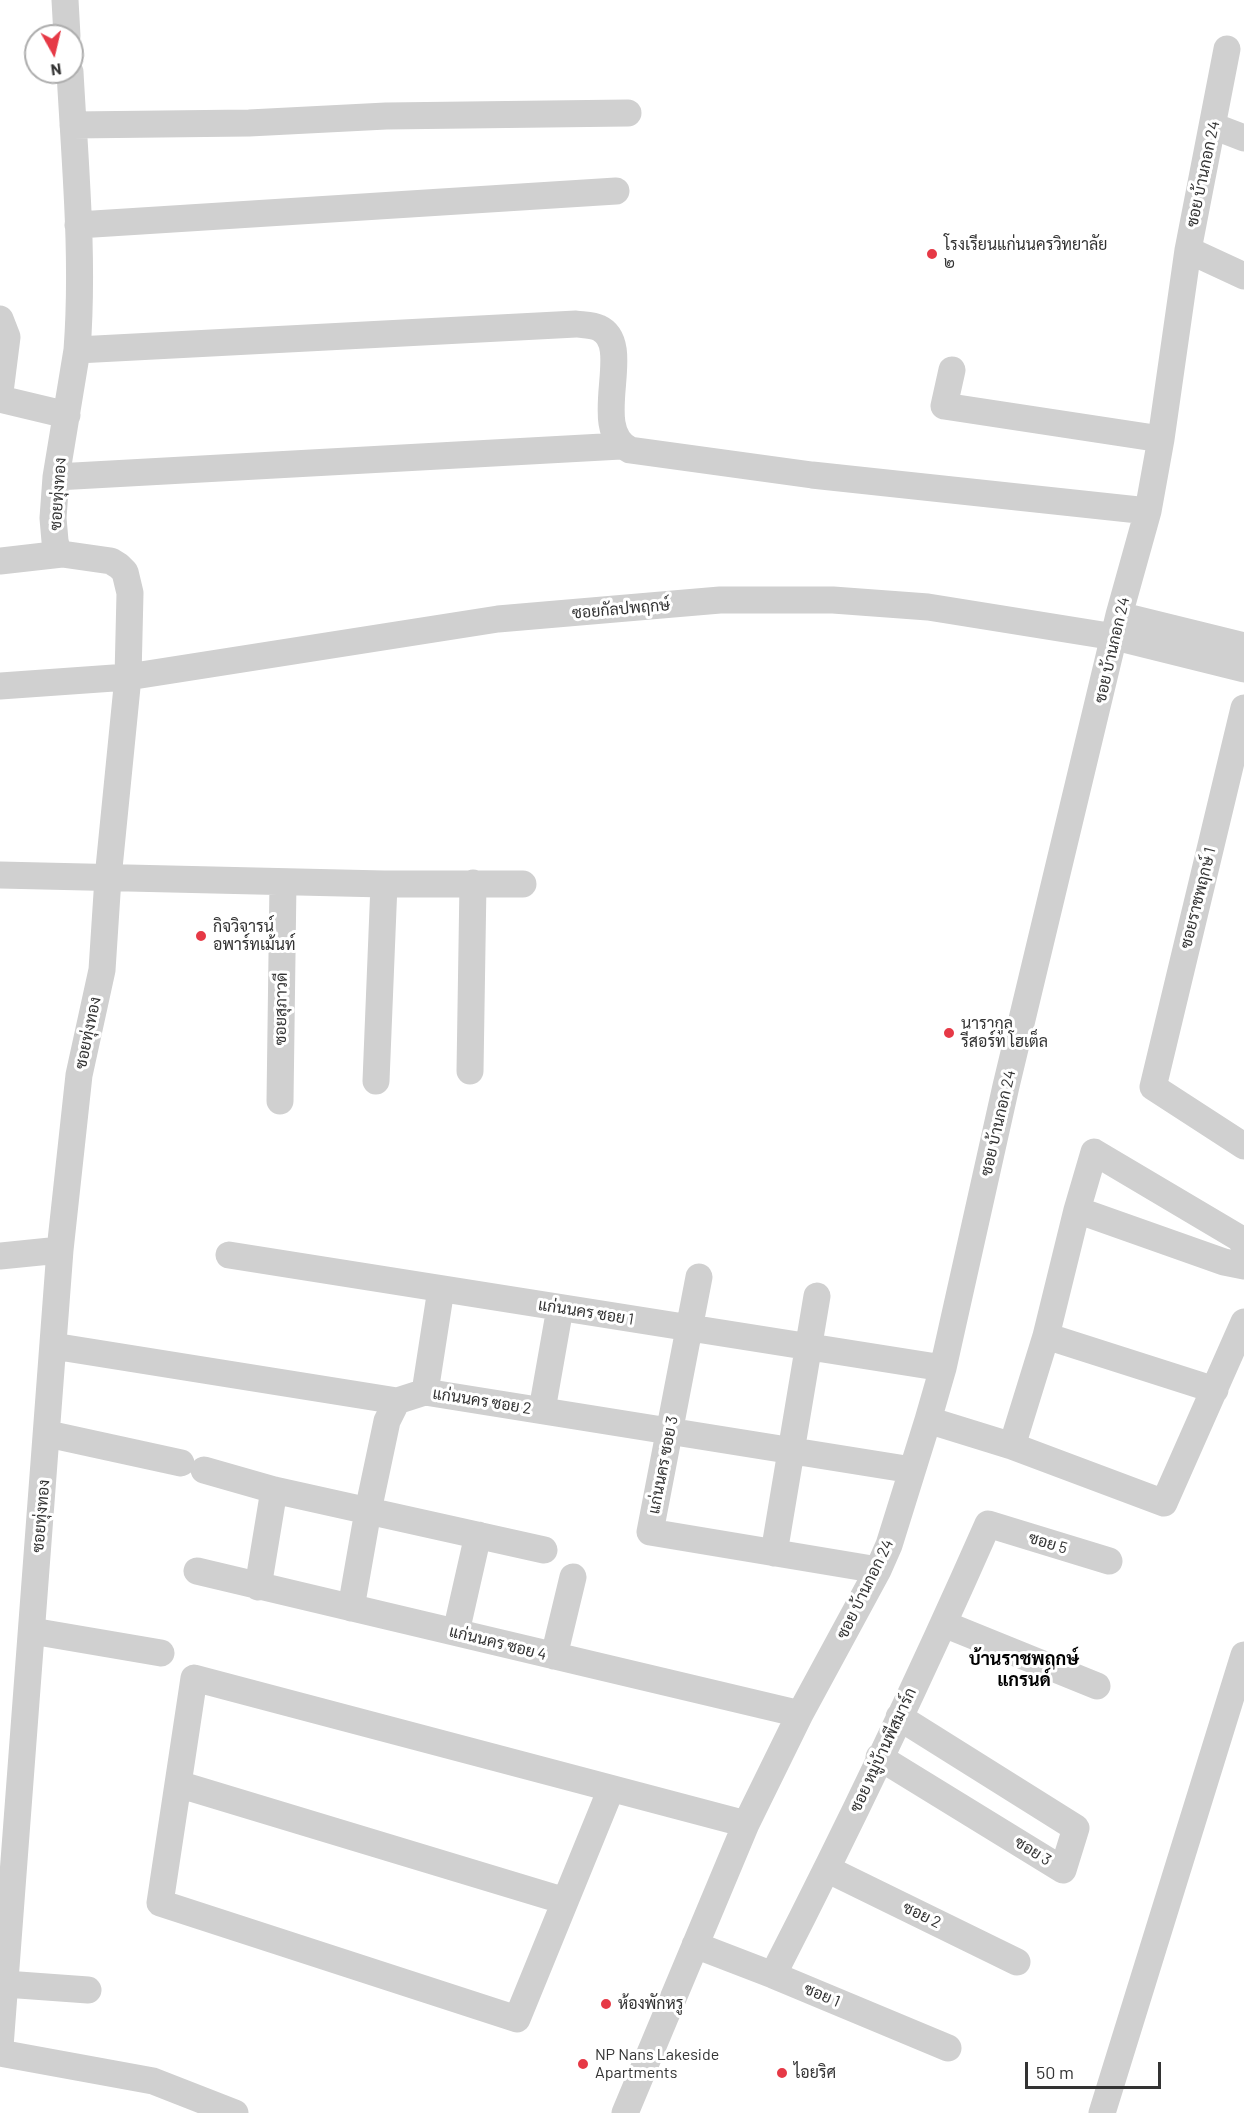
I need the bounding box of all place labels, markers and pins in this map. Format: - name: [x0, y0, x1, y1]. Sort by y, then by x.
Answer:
- place label: โรงเรียนแก่นนครวิทยาลัย ๒: [944, 235, 1107, 273]
- marker: โรงเรียนแก่นนครวิทยาลัย ๒: [925, 247, 939, 261]
- place label: กิจวิจารน์ อพาร์ทเม้นท์: [213, 917, 295, 955]
- marker: กิจวิจารน์ อพาร์ทเม้นท์: [194, 929, 208, 943]
- place label: นารากูล รีสอร์ท โฮเต็ล: [961, 1014, 1048, 1052]
- marker: นารากูล รีสอร์ท โฮเต็ล: [942, 1026, 956, 1040]
- place label: ห้องพักหรู: [618, 1994, 683, 2014]
- marker: ห้องพักหรู: [599, 1997, 613, 2011]
- place label: NP Nans Lakeside Apartments: [595, 2045, 719, 2083]
- marker: NP Nans Lakeside Apartments: [576, 2057, 590, 2071]
- place label: ไอยริศ: [794, 2063, 836, 2083]
- marker: ไอยริศ: [775, 2066, 789, 2080]

